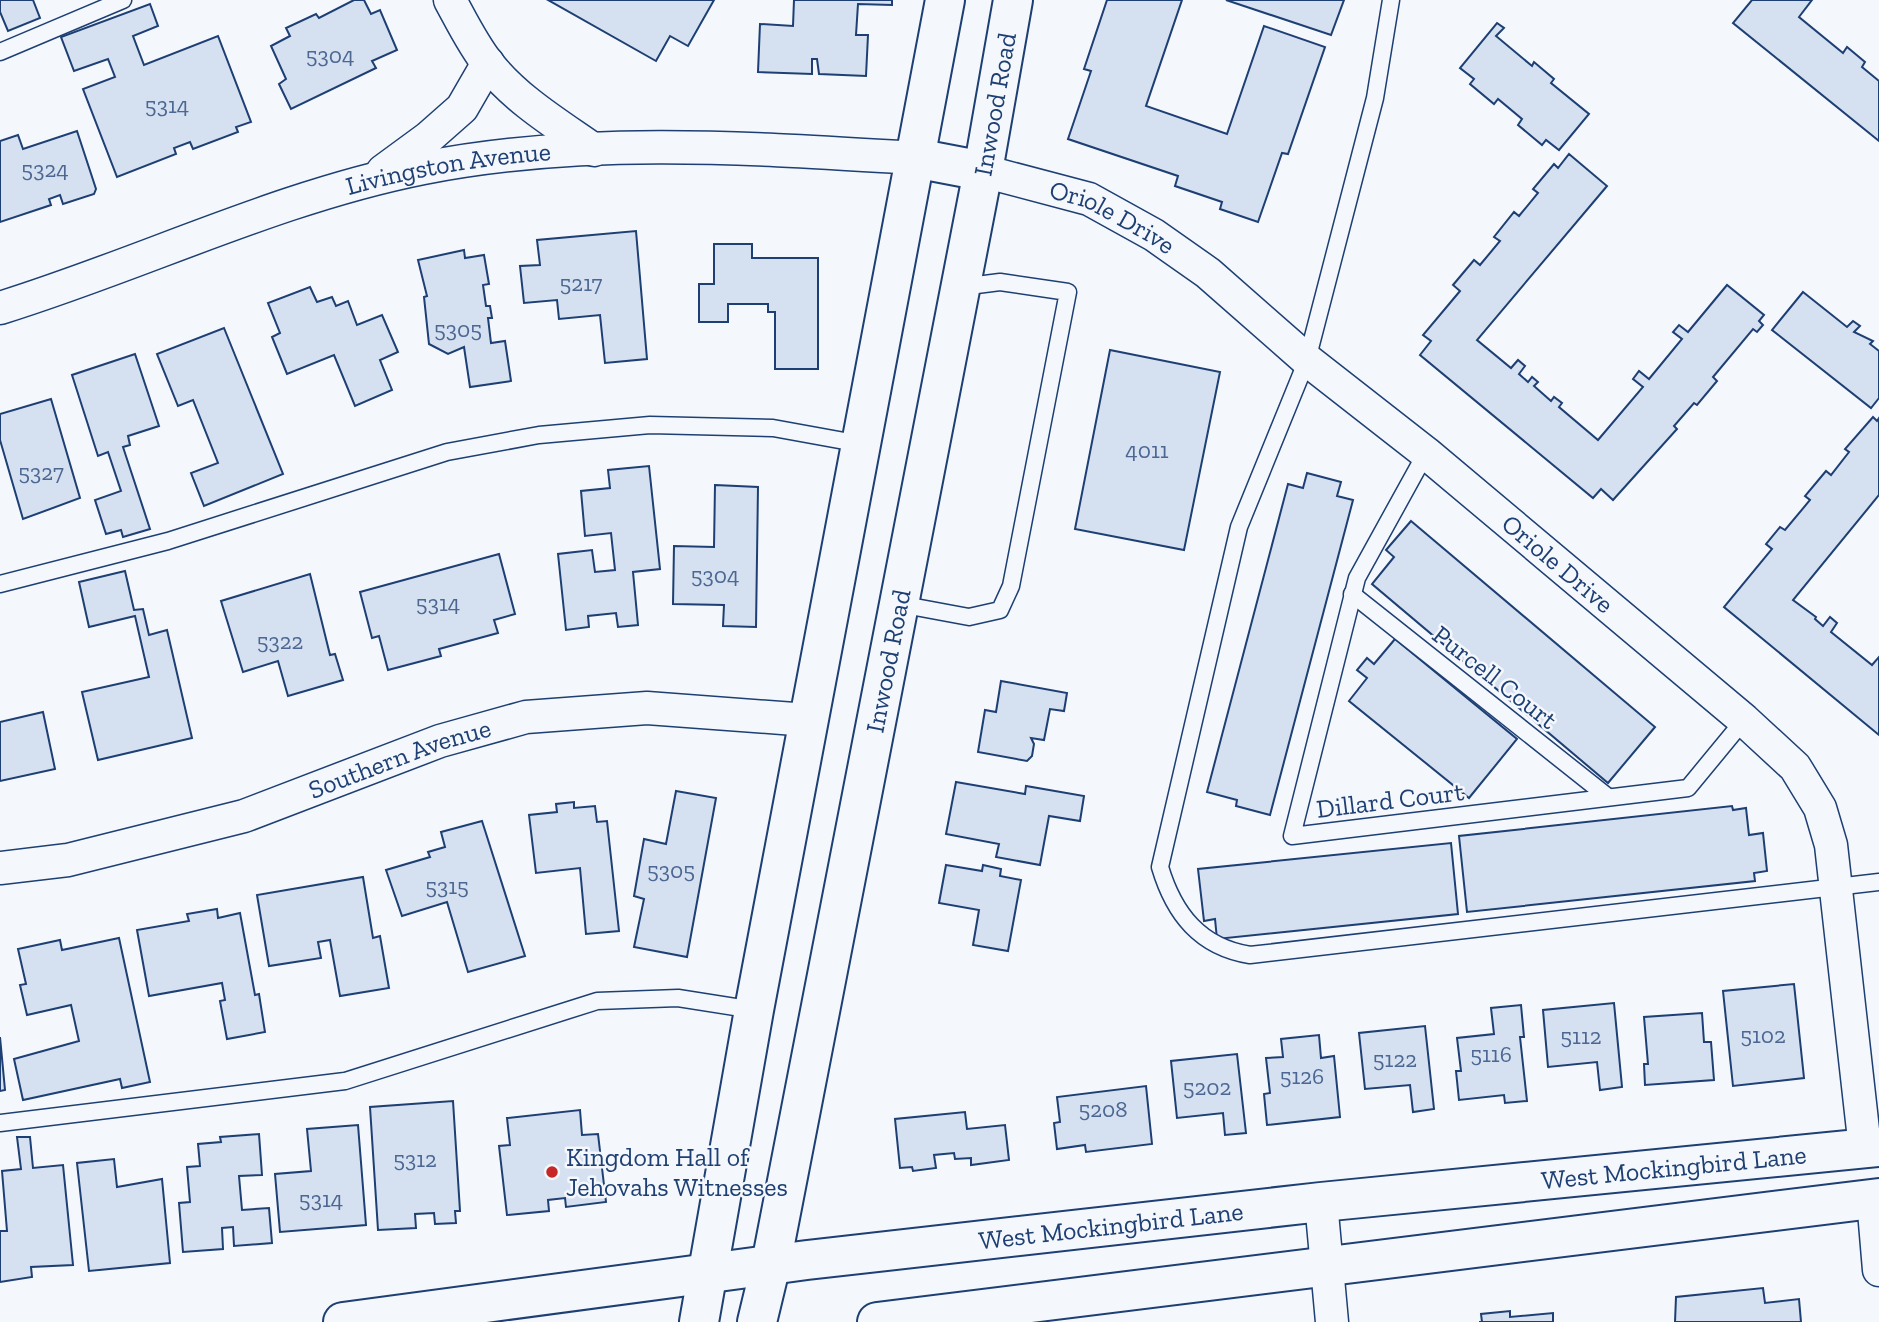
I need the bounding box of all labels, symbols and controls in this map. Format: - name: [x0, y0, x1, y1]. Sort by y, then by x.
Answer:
- street label: Inwood Road: [966, 30, 1023, 179]
- house number: 5304: [306, 41, 354, 69]
- house number: 5314: [145, 91, 189, 119]
- street label: Livingston Avenue: [342, 135, 552, 202]
- house number: 5324: [21, 155, 69, 183]
- street label: Oriole Drive: [1046, 173, 1182, 261]
- house number: 5217: [560, 269, 603, 297]
- house number: 5305: [434, 315, 482, 343]
- house number: 4011: [1125, 436, 1169, 464]
- house number: 5327: [18, 458, 64, 486]
- street label: Oriole Drive: [1495, 507, 1621, 620]
- house number: 5304: [691, 561, 739, 589]
- street label: Inwood Road: [858, 587, 918, 735]
- house number: 5314: [416, 589, 460, 617]
- street label: Purcell Court: [1426, 618, 1564, 736]
- house number: 5322: [257, 627, 303, 655]
- street label: Southern Avenue: [304, 712, 494, 806]
- street label: Dillard Court: [1314, 775, 1466, 825]
- house number: 5305: [647, 856, 695, 884]
- house number: 5315: [425, 872, 469, 900]
- house number: 5102: [1740, 1021, 1786, 1049]
- house number: 5112: [1560, 1022, 1602, 1050]
- house number: 5116: [1470, 1040, 1512, 1068]
- house number: 5122: [1373, 1045, 1417, 1073]
- house number: 5126: [1280, 1062, 1324, 1090]
- house number: 5202: [1183, 1073, 1231, 1101]
- house number: 5208: [1078, 1095, 1128, 1123]
- street label: West Mockingbird Lane: [1540, 1138, 1808, 1196]
- place label: Kingdom Hall of Jehovahs Witnesses: [566, 1141, 788, 1203]
- house number: 5312: [393, 1145, 437, 1173]
- marker: Kingdom Hall of Jehovahs Witnesses: [544, 1164, 560, 1180]
- house number: 5314: [299, 1185, 343, 1213]
- street label: West Mockingbird Lane: [977, 1195, 1245, 1257]

